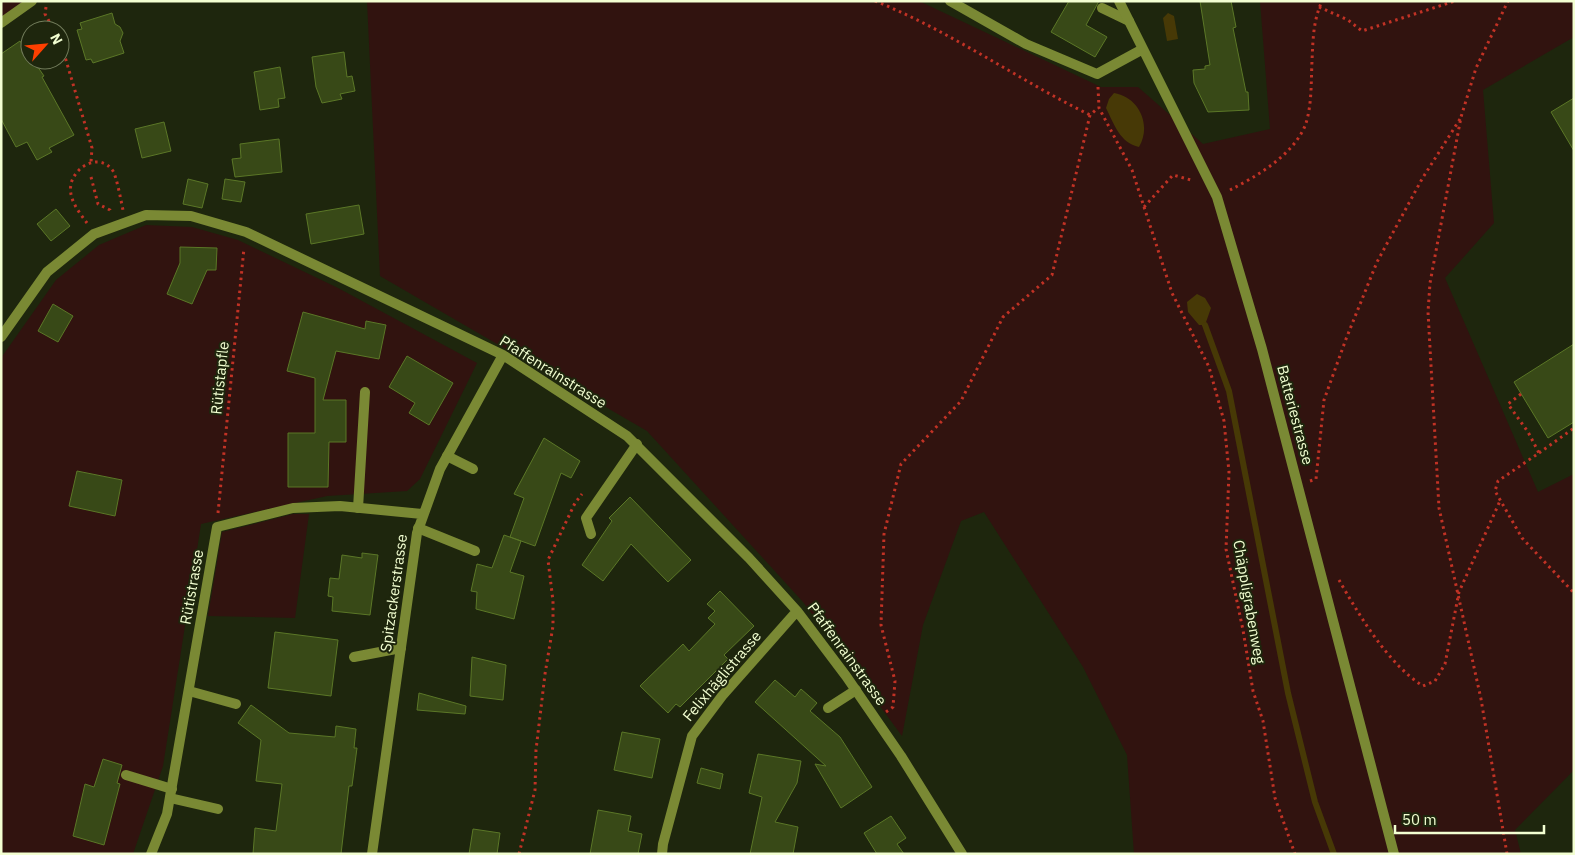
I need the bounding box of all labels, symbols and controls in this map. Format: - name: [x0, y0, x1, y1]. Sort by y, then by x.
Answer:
- north arrow: [20, 20, 70, 70]
- text: N: [46, 30, 67, 48]
- street label: Pfaffenrainstrasse: [496, 331, 610, 412]
- street label: Rütistapfle: [206, 340, 233, 415]
- street label: Batteriestrasse: [1273, 363, 1318, 467]
- street label: Spitzackerstrasse: [376, 533, 411, 653]
- street label: Chäppligrabenweg: [1229, 538, 1270, 665]
- street label: Rütistrasse: [176, 548, 207, 626]
- street label: Pfaffenrainstrasse: [804, 598, 891, 709]
- street label: Felixhäglistrasse: [678, 626, 765, 725]
- scale bar: [1395, 802, 1544, 834]
- text: 50 m: [1402, 810, 1437, 829]

